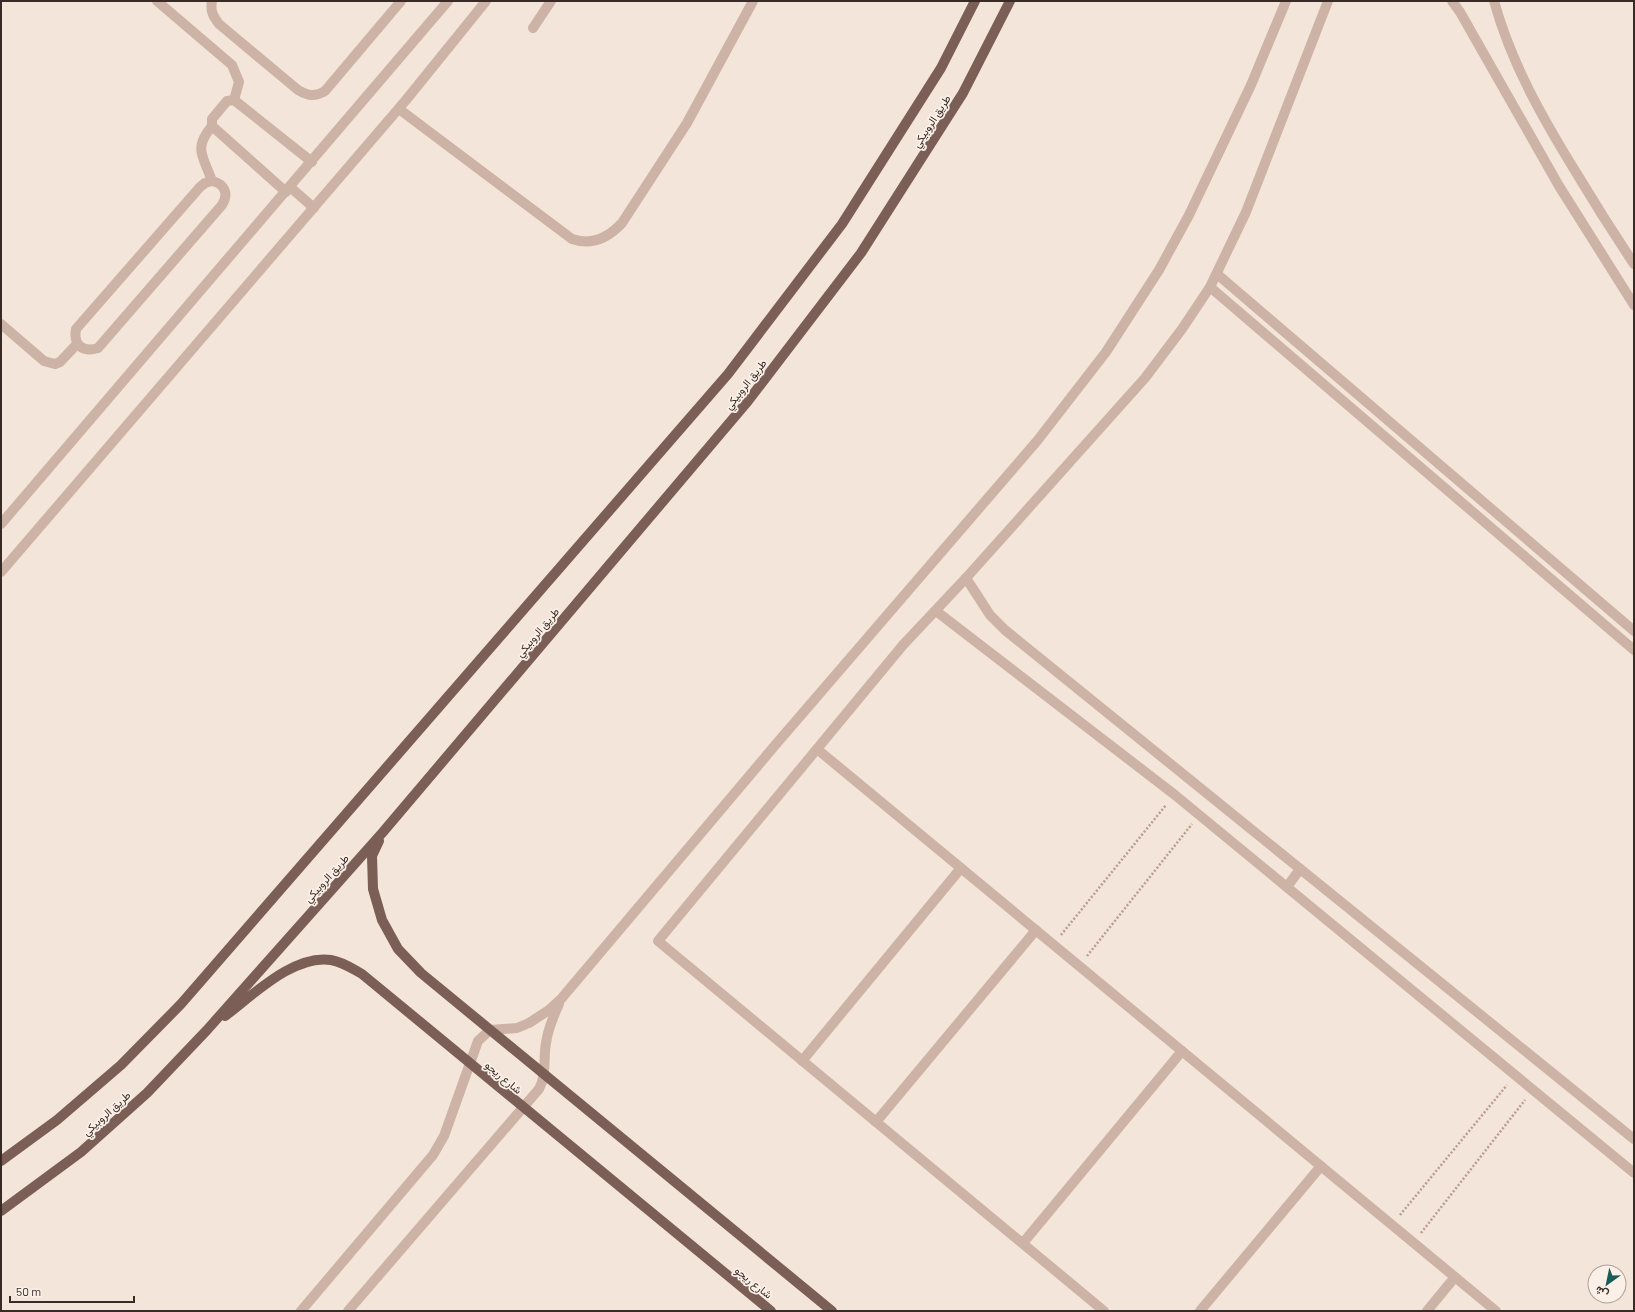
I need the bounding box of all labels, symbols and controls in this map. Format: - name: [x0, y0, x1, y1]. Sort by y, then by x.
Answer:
- street label: طريق الروبيكي: [909, 92, 956, 152]
- street label: طريق الروبيكي: [721, 356, 772, 414]
- street label: طريق الروبيكي: [513, 605, 564, 662]
- street label: طريق الروبيكي: [301, 851, 354, 907]
- street label: شارع ريجو: [482, 1058, 525, 1098]
- street label: طريق الروبيكي: [79, 1088, 135, 1141]
- street label: شارع ريجو: [732, 1263, 775, 1303]
- north arrow: [1587, 1264, 1627, 1304]
- scale bar: [10, 1278, 134, 1304]
- text: ش: [1592, 1283, 1611, 1302]
- text: 50 m: [16, 1284, 41, 1298]

